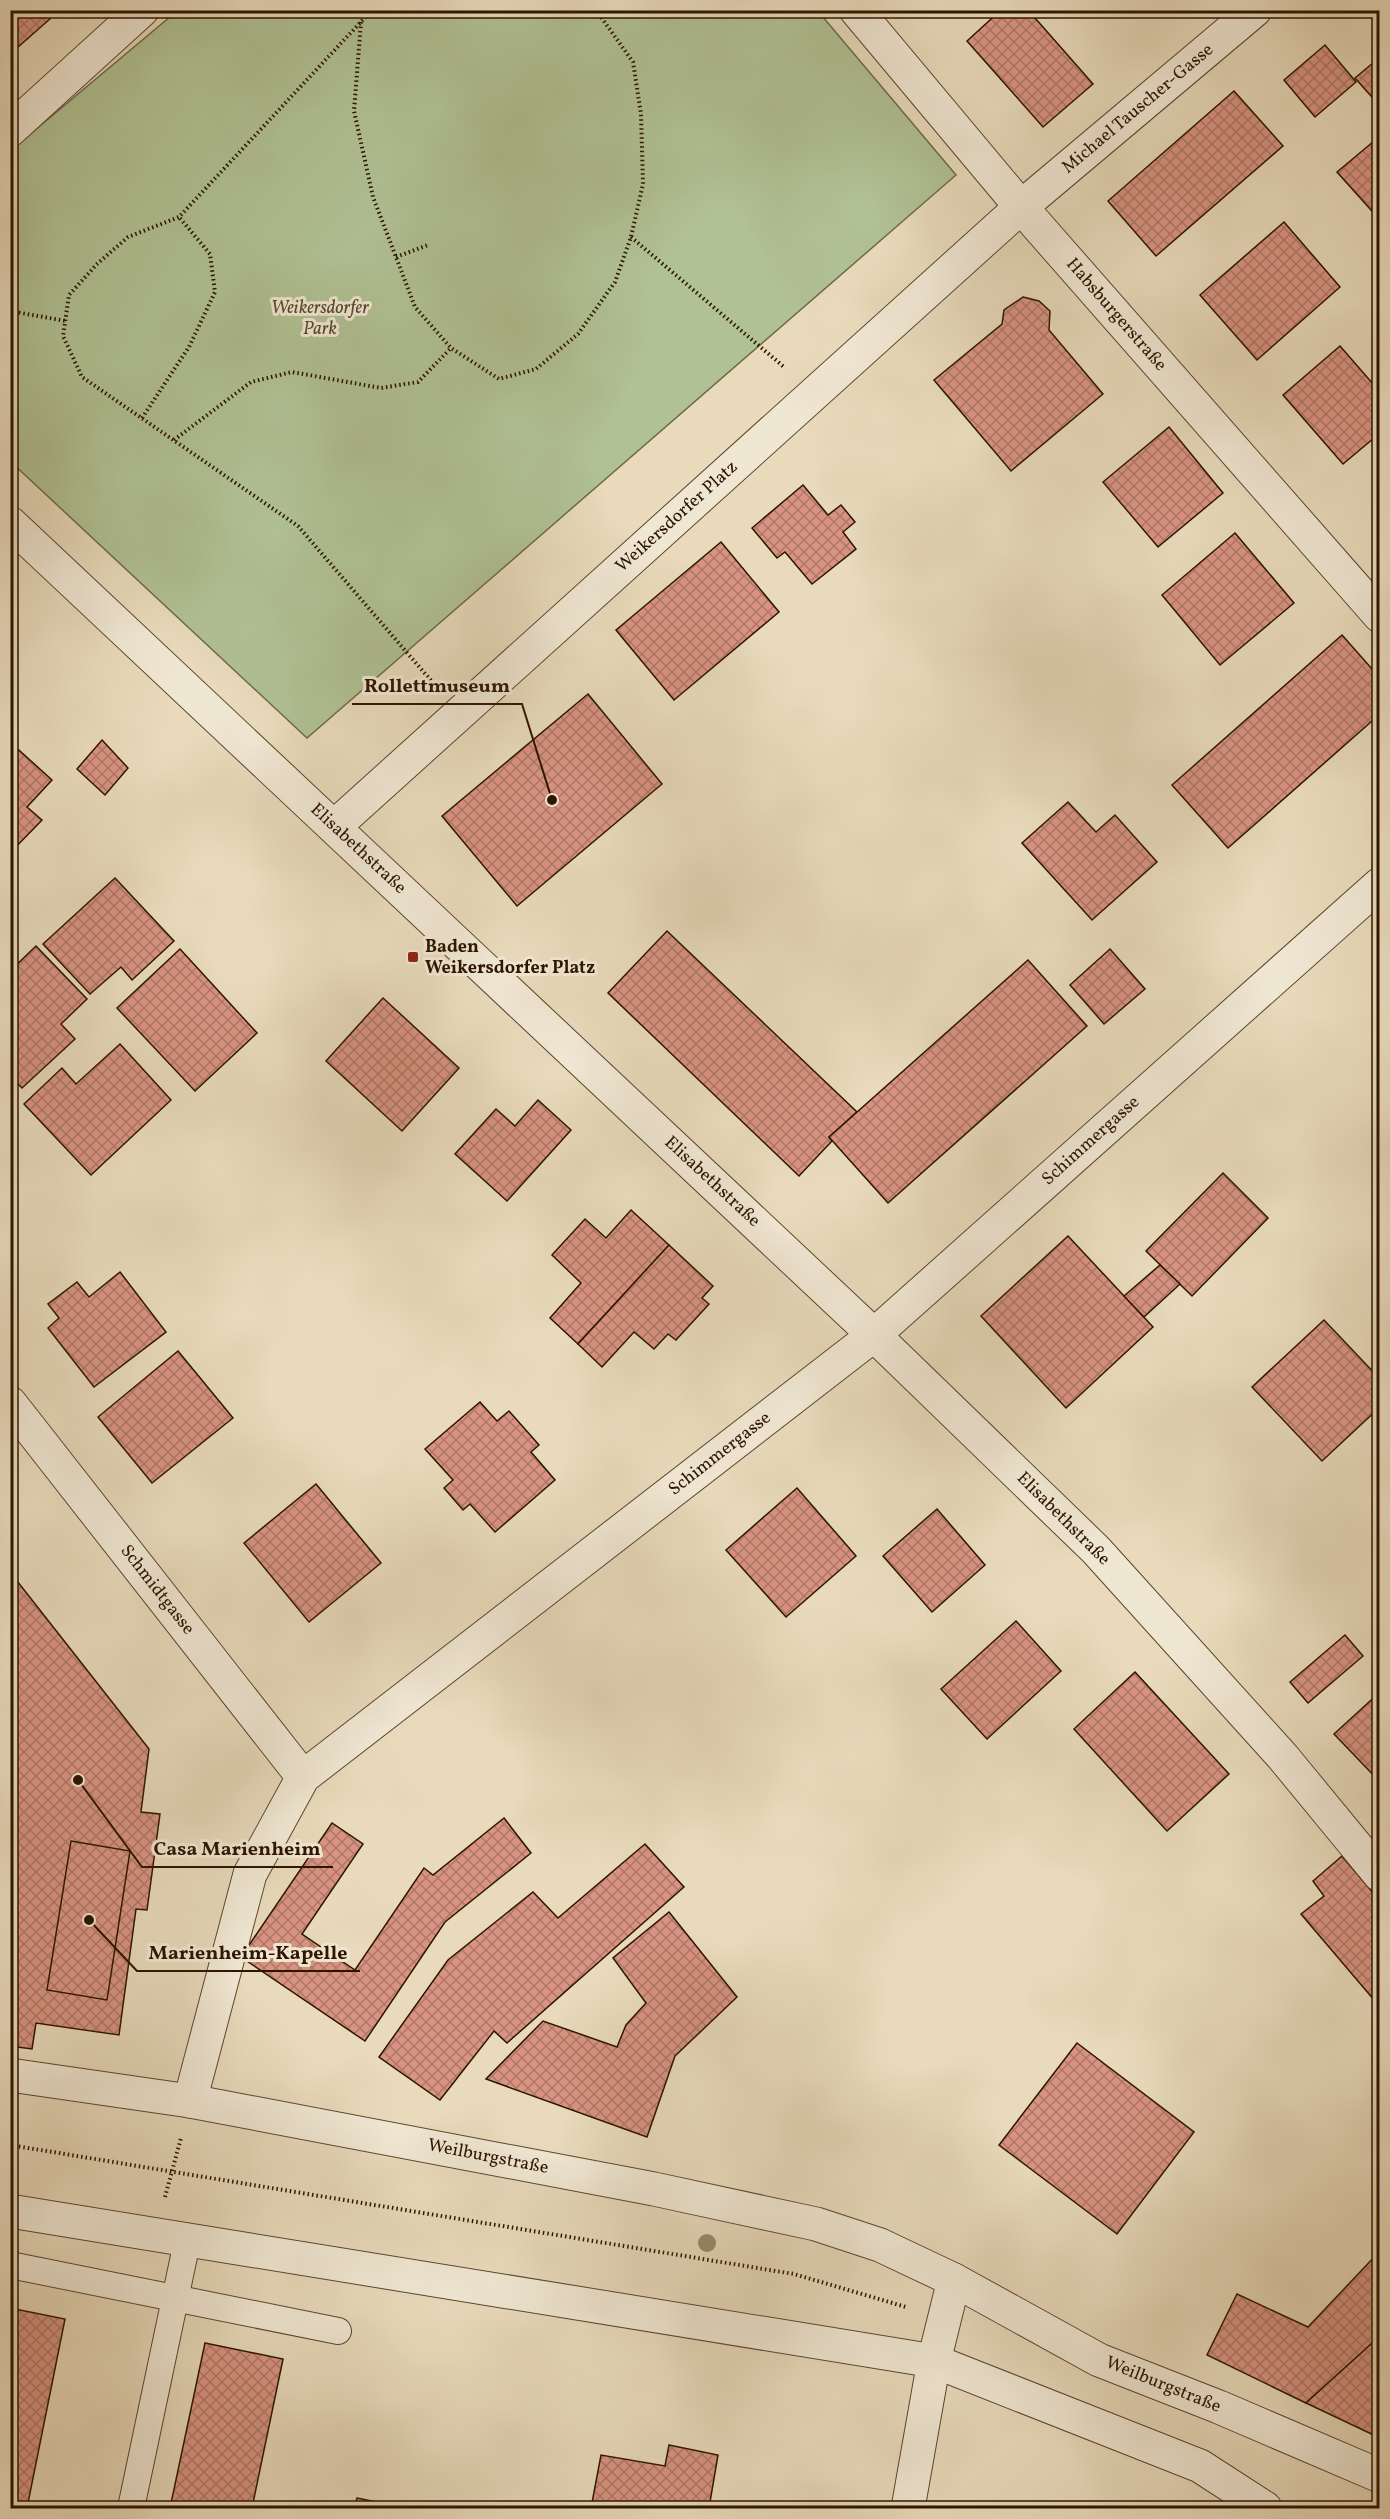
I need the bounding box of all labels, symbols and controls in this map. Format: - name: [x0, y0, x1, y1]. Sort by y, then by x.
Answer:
- street label: Michael Tauscher-Gasse: [1057, 38, 1219, 180]
- street label: Habsburgerstraße: [1060, 253, 1172, 377]
- park label: Weikersdorfer Park: [271, 296, 369, 342]
- street label: Weikersdorfer Platz: [610, 455, 744, 579]
- callout: Rollettmuseum: [352, 666, 522, 704]
- text: Rollettmuseum: [364, 673, 510, 701]
- street label: Elisabethstraße: [304, 798, 412, 900]
- place label: Baden Weikersdorfer Platz: [425, 935, 595, 981]
- marker: Baden Weikersdorfer Platz: [406, 950, 420, 964]
- street label: Schimmergasse: [1037, 1090, 1145, 1192]
- street label: Elisabethstraße: [658, 1131, 766, 1233]
- street label: Schimmergasse: [664, 1406, 776, 1502]
- street label: Elisabethstraße: [1010, 1466, 1116, 1572]
- street label: Schmidtgasse: [114, 1540, 200, 1640]
- callout: Casa Marienheim: [142, 1829, 333, 1867]
- text: Casa Marienheim: [153, 1836, 321, 1864]
- callout: Marienheim-Kapelle: [137, 1933, 360, 1971]
- text: Marienheim-Kapelle: [149, 1940, 347, 1968]
- street label: Weilburgstraße: [425, 2133, 551, 2181]
- street label: Weilburgstraße: [1102, 2350, 1224, 2420]

